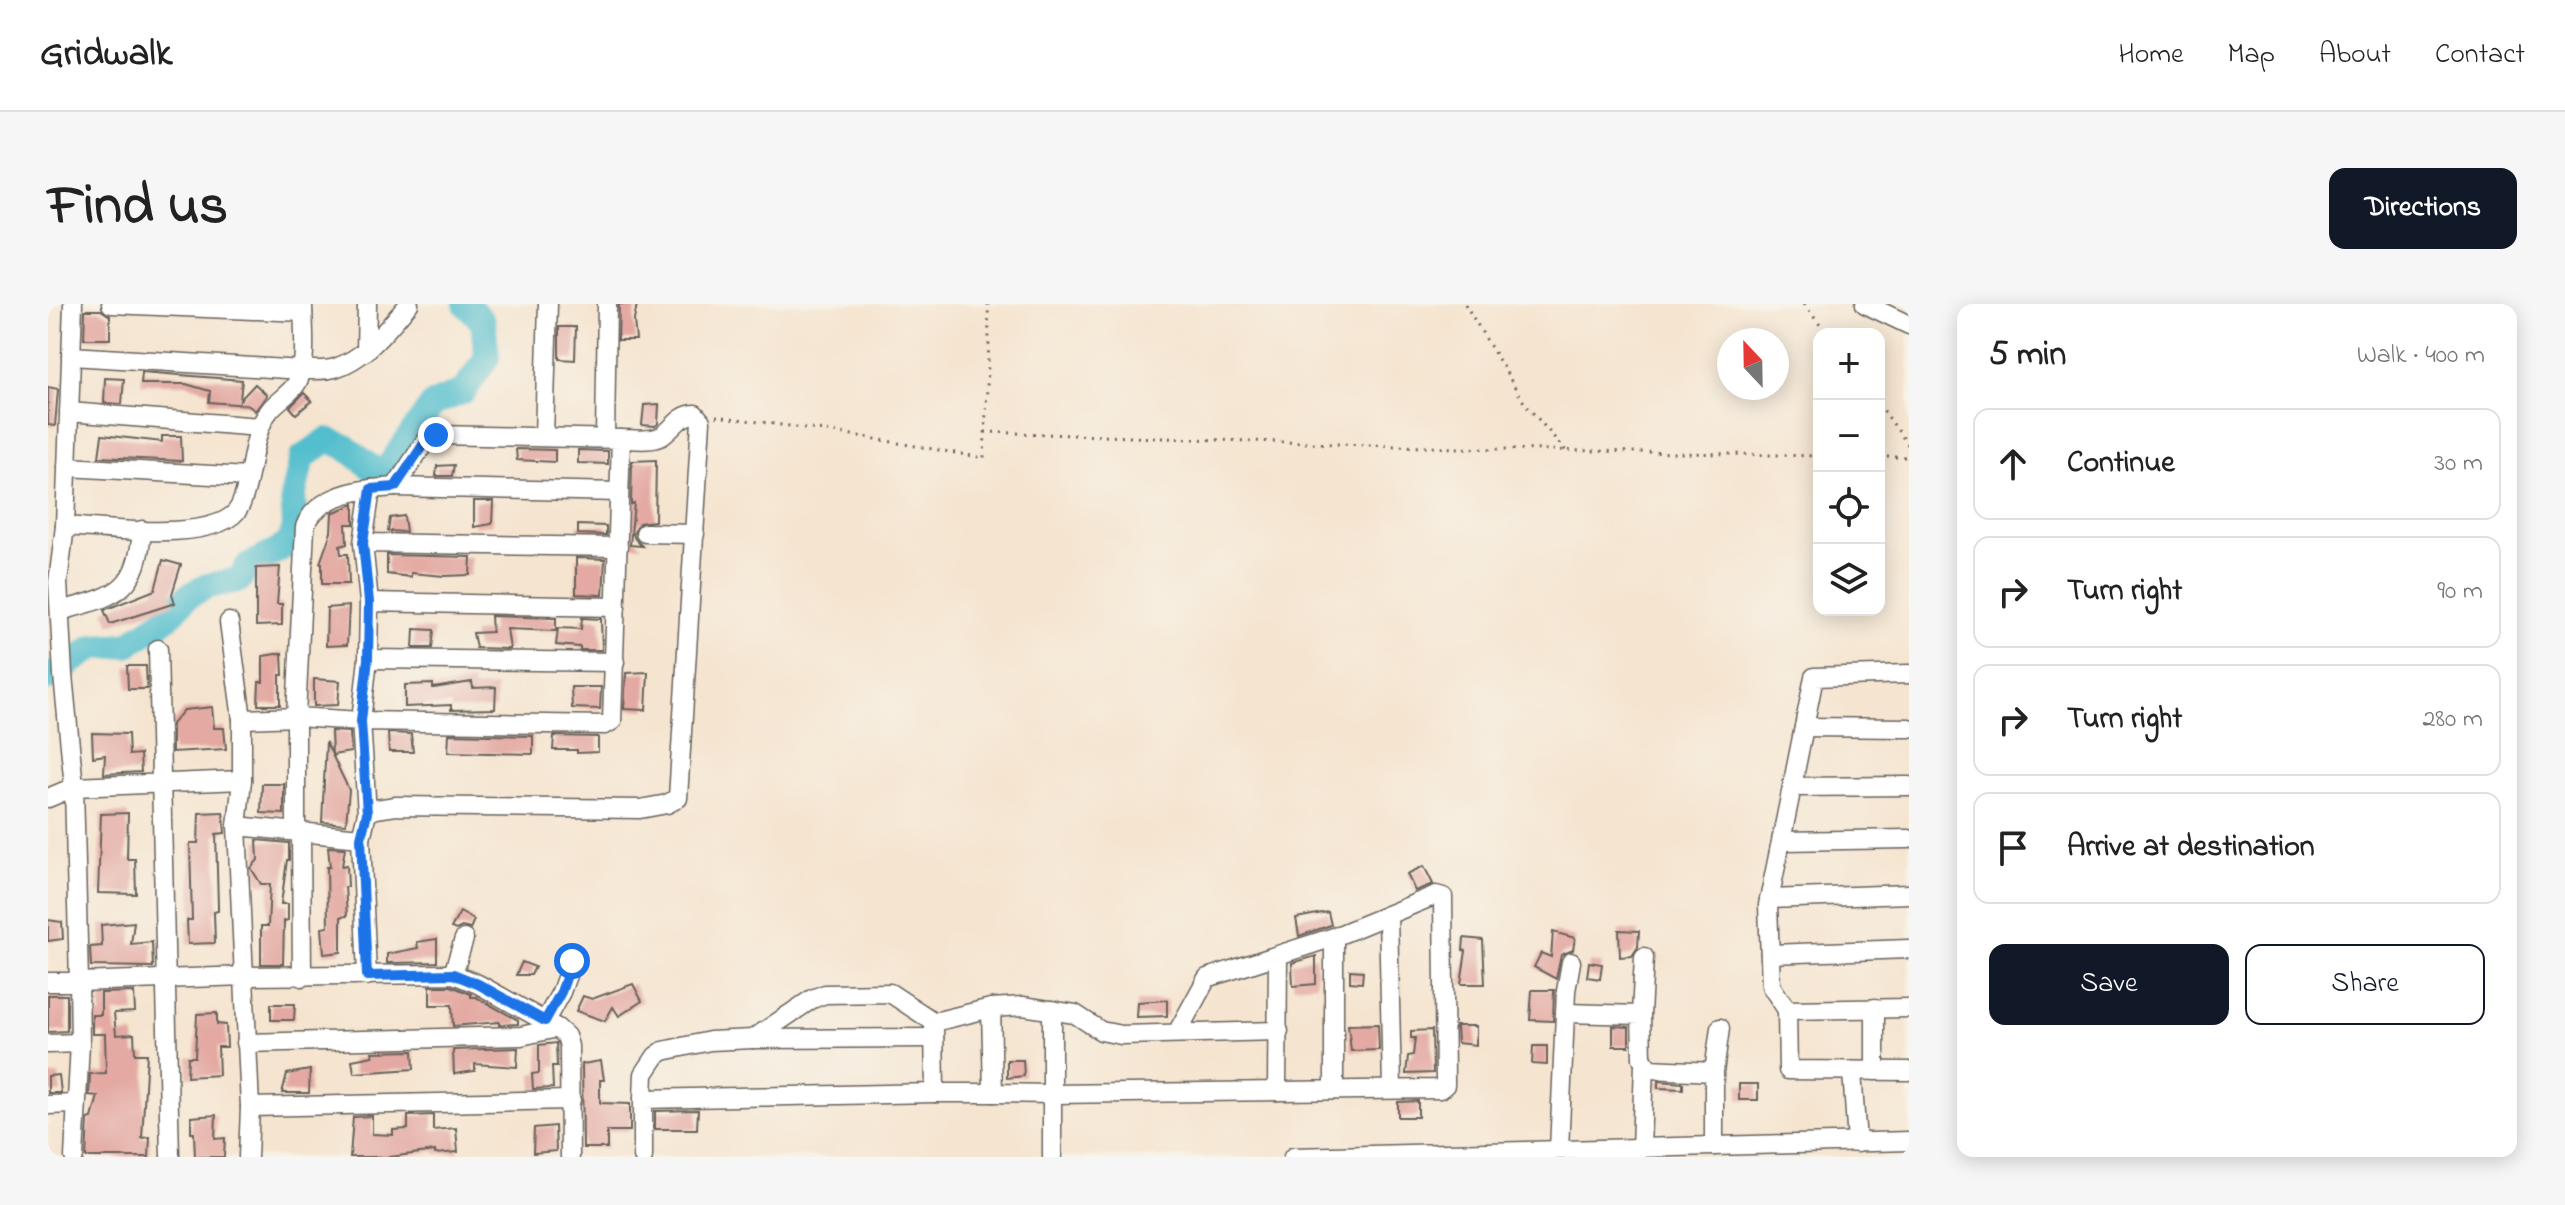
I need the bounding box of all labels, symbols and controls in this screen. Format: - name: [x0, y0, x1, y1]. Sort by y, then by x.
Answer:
- text: Gridwalk: [40, 27, 172, 83]
- text: Home: [2118, 35, 2184, 76]
- text: Map: [2228, 35, 2275, 76]
- text: About: [2319, 35, 2391, 76]
- text: Contact: [2435, 35, 2525, 76]
- text: Find us: [48, 168, 228, 249]
- button: Directions: [2329, 168, 2517, 249]
- north arrow: [1717, 328, 1789, 400]
- map controls: [1813, 328, 1885, 616]
- button: +: [1813, 328, 1885, 400]
- text: 5 min: [1989, 331, 2066, 381]
- text: Walk · 400 m: [2357, 337, 2485, 375]
- button: −: [1813, 400, 1885, 472]
- route end: [418, 417, 454, 453]
- icon: ahead: [1991, 442, 2035, 486]
- text: Continue: [2067, 442, 2175, 486]
- text: 30 m: [2434, 445, 2483, 483]
- button: locate: [1813, 472, 1885, 544]
- button: layers: [1813, 544, 1885, 616]
- icon: right: [1991, 570, 2035, 614]
- text: Turn right: [2067, 570, 2182, 614]
- text: 90 m: [2437, 573, 2483, 611]
- icon: right: [1991, 698, 2035, 742]
- text: Turn right: [2067, 698, 2182, 742]
- text: 280 m: [2422, 701, 2483, 739]
- icon: arrive: [1991, 826, 2035, 870]
- text: Arrive at destination: [2067, 826, 2315, 870]
- route start: [554, 943, 590, 979]
- button: Save: [1989, 944, 2229, 1025]
- button: Share: [2245, 944, 2485, 1025]

